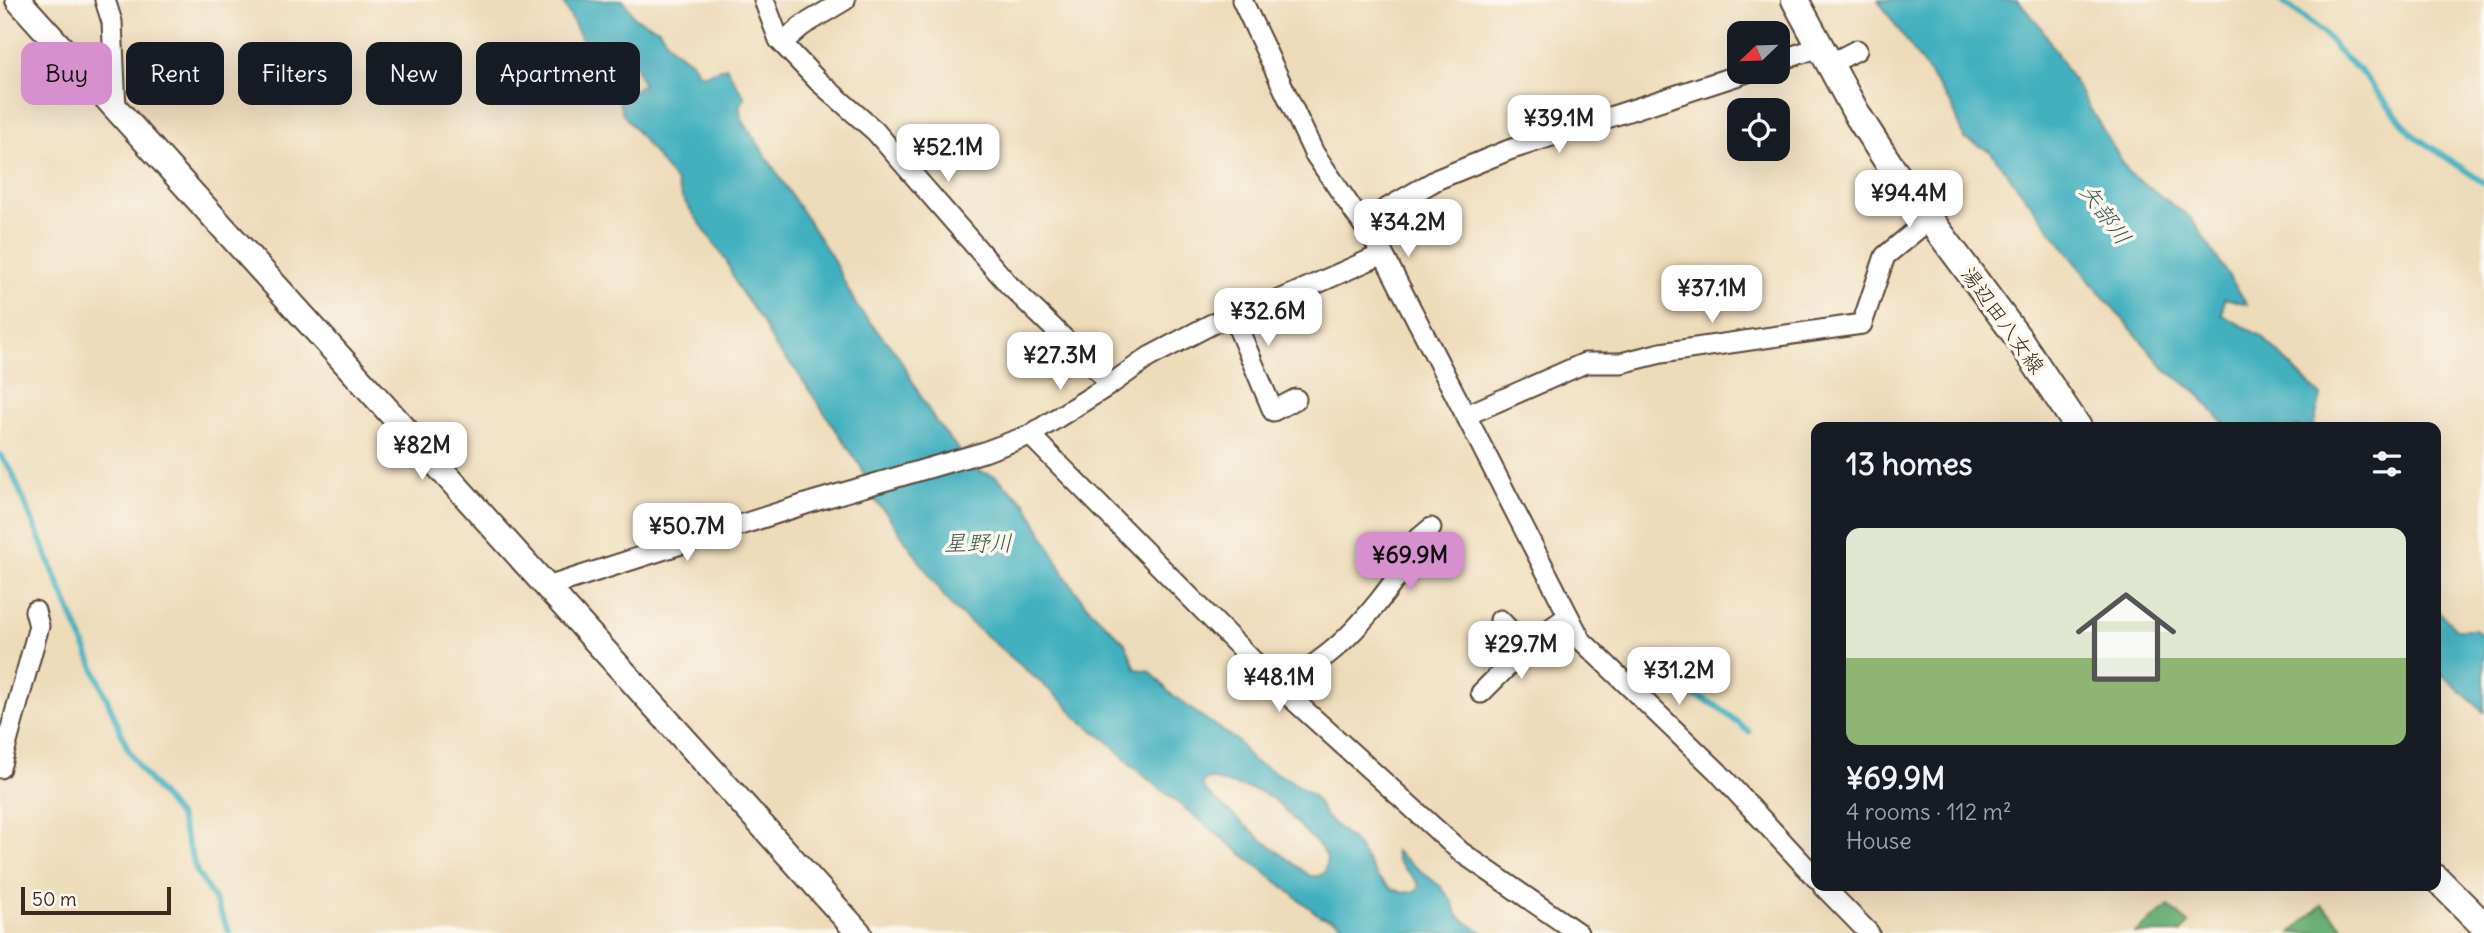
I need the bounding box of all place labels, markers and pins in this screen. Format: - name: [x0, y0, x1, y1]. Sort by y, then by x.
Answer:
- pin: ¥39.1M: [1502, 96, 1616, 155]
- pin: ¥52.1M: [891, 124, 1005, 184]
- pin: ¥94.4M: [1852, 170, 1966, 230]
- pin: ¥34.2M: [1351, 200, 1465, 259]
- pin: ¥37.1M: [1655, 266, 1769, 325]
- pin: ¥32.6M: [1211, 288, 1325, 348]
- pin: ¥27.3M: [1003, 332, 1117, 392]
- pin: ¥82M: [381, 422, 463, 482]
- pin: ¥50.7M: [630, 504, 744, 563]
- pin: ¥69.9M: [1353, 532, 1467, 592]
- pin: ¥29.7M: [1464, 622, 1578, 681]
- pin: ¥31.2M: [1622, 648, 1736, 707]
- pin: ¥48.1M: [1222, 654, 1336, 714]

